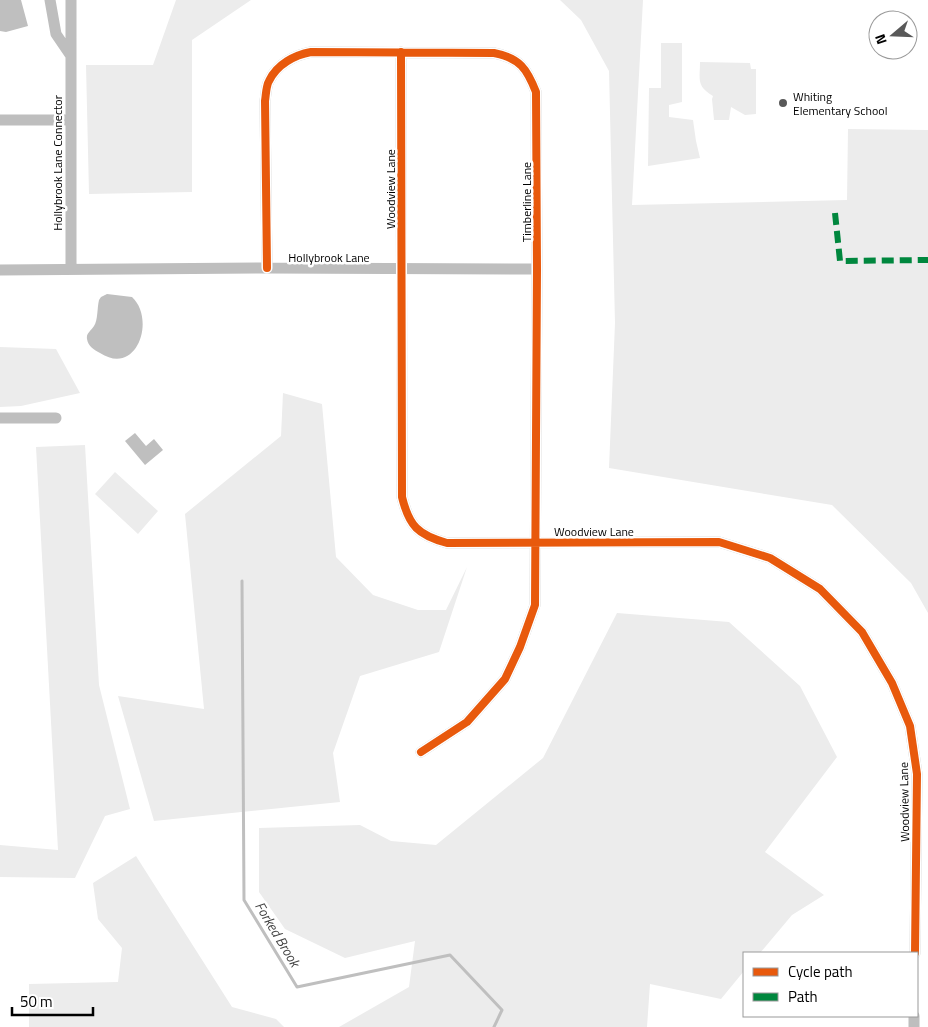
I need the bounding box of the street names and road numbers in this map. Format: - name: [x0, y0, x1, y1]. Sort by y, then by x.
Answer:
- street label: Hollybrook Lane Connector: [48, 95, 67, 231]
- street label: Woodview Lane: [381, 149, 400, 229]
- street label: Timberline Lane: [517, 162, 536, 242]
- street label: Hollybrook Lane: [288, 248, 370, 267]
- street label: Woodview Lane: [554, 522, 634, 541]
- street label: Woodview Lane: [894, 762, 914, 842]

